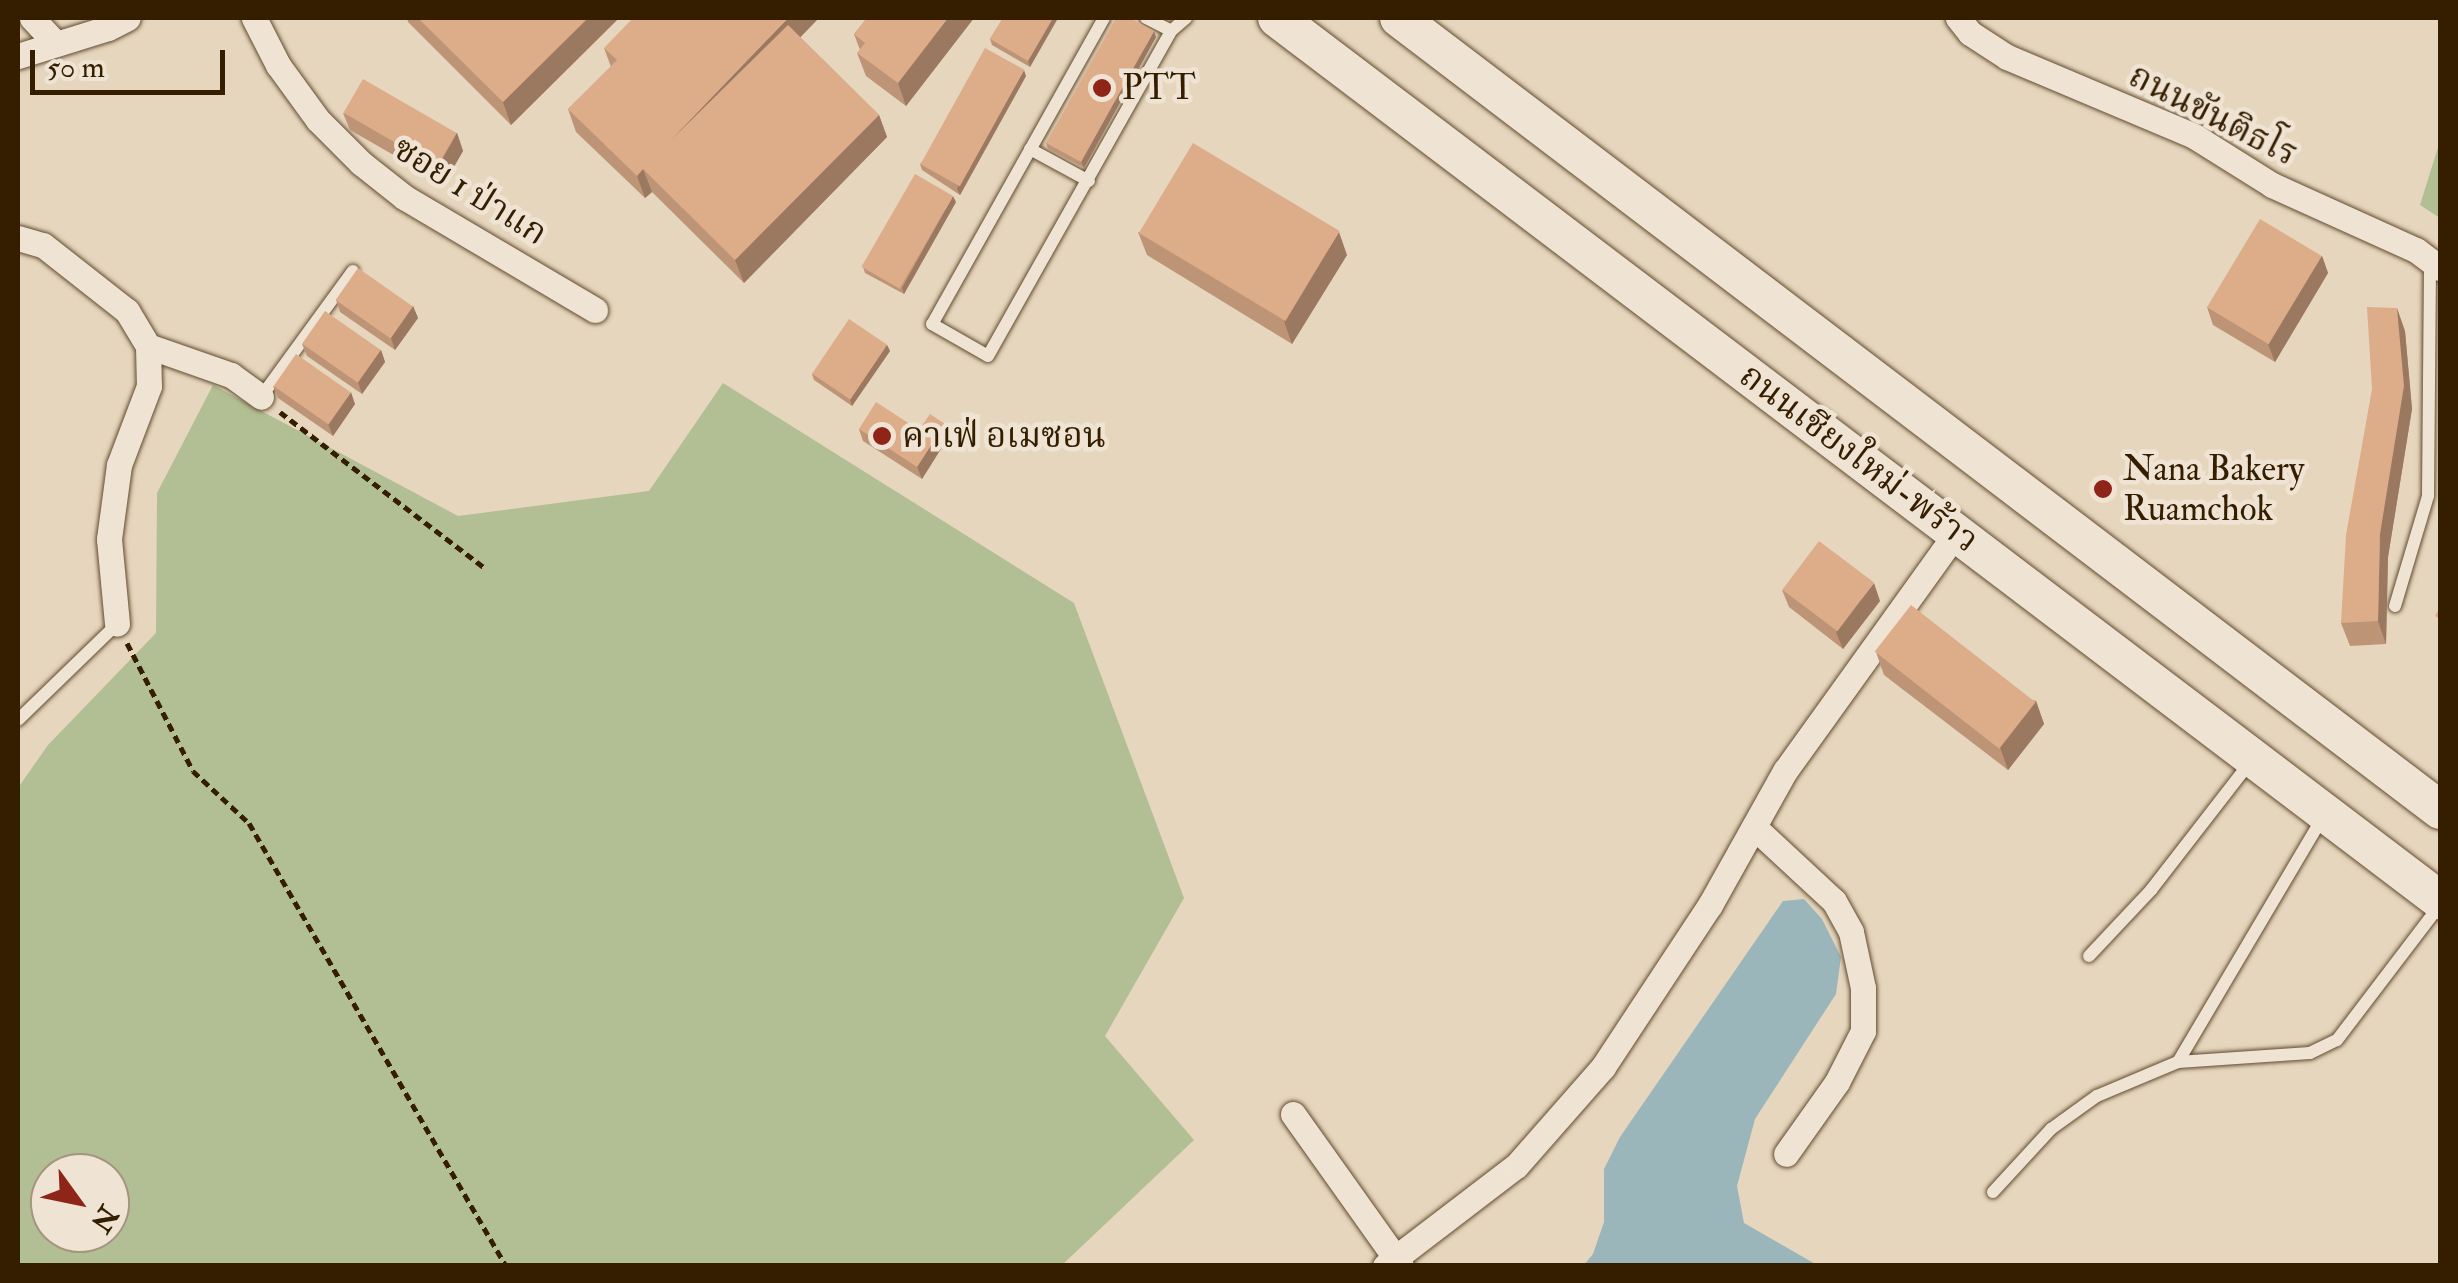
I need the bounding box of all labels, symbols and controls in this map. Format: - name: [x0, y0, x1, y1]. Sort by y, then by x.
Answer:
- scale bar: [35, 30, 230, 92]
- text: 50 m: [47, 49, 105, 86]
- street label: ถนนขันติธโร: [2122, 55, 2304, 175]
- place label: PTT: [1122, 67, 1196, 109]
- marker: PTT: [1091, 77, 1113, 99]
- street label: ซอย 1 ป่าแก: [385, 127, 555, 255]
- street label: ถนนเชียงใหม่-พร้าว: [1731, 354, 1987, 562]
- place label: คาเฟ่ อเมซอน: [902, 415, 1106, 457]
- marker: คาเฟ่ อเมซอน: [871, 425, 893, 447]
- place label: Nana Bakery Ruamchok: [2123, 448, 2304, 530]
- marker: Nana Bakery Ruamchok: [2092, 478, 2114, 500]
- north arrow: [30, 1153, 130, 1253]
- text: N: [82, 1198, 125, 1239]

